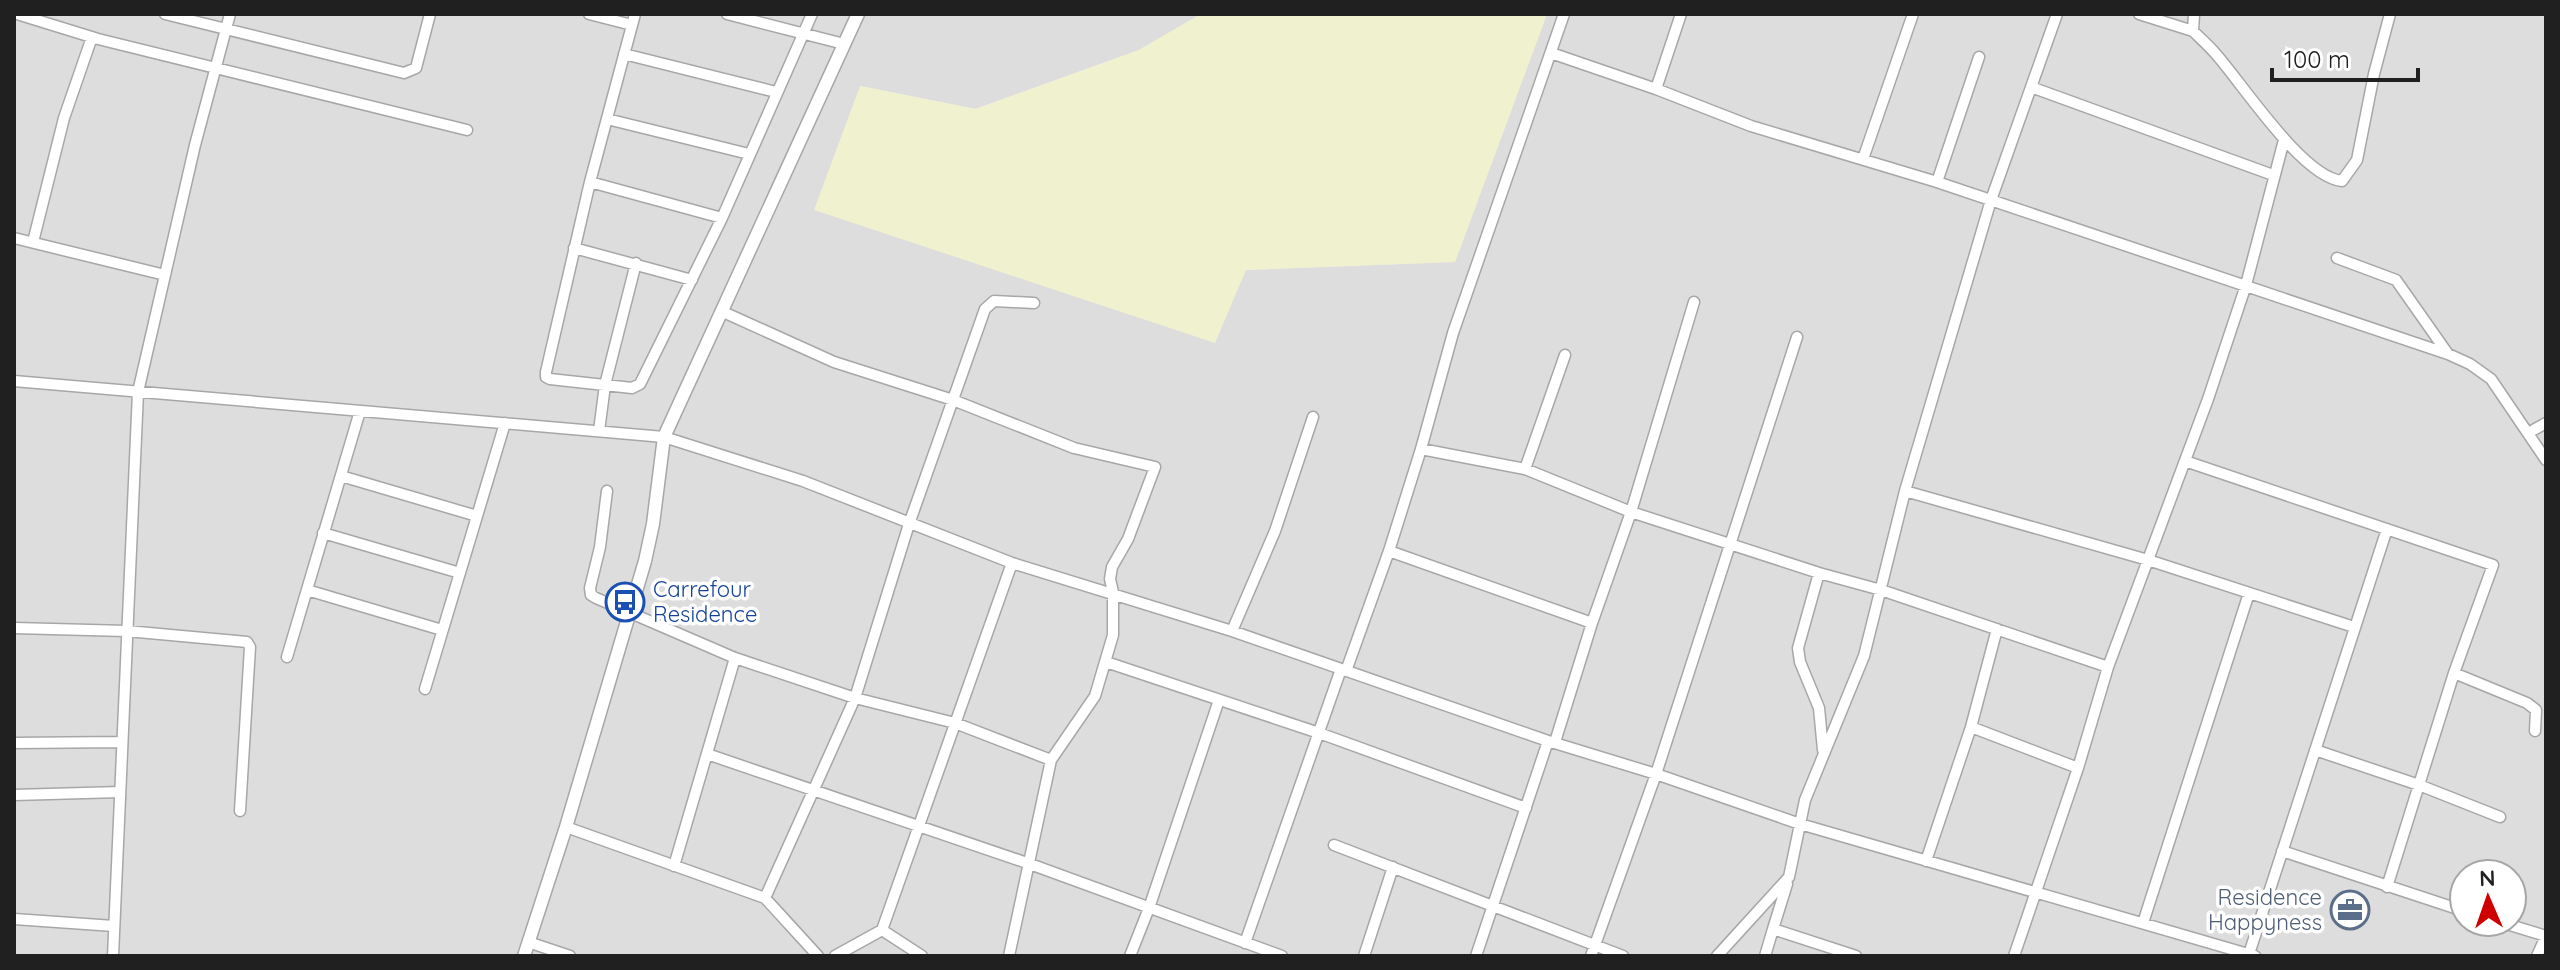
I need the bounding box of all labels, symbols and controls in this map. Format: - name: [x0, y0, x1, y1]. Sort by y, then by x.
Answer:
- scale bar: [2272, 32, 2418, 82]
- text: 100 m: [2284, 44, 2350, 74]
- place label: Carrefour Residence: [653, 575, 757, 628]
- bus stop icon: Carrefour Residence: [604, 581, 646, 623]
- north arrow: [2448, 858, 2528, 938]
- text: N: [2479, 864, 2496, 892]
- place label: Residence Happyness: [2208, 883, 2322, 936]
- office icon: Residence Happyness: [2329, 889, 2371, 931]

